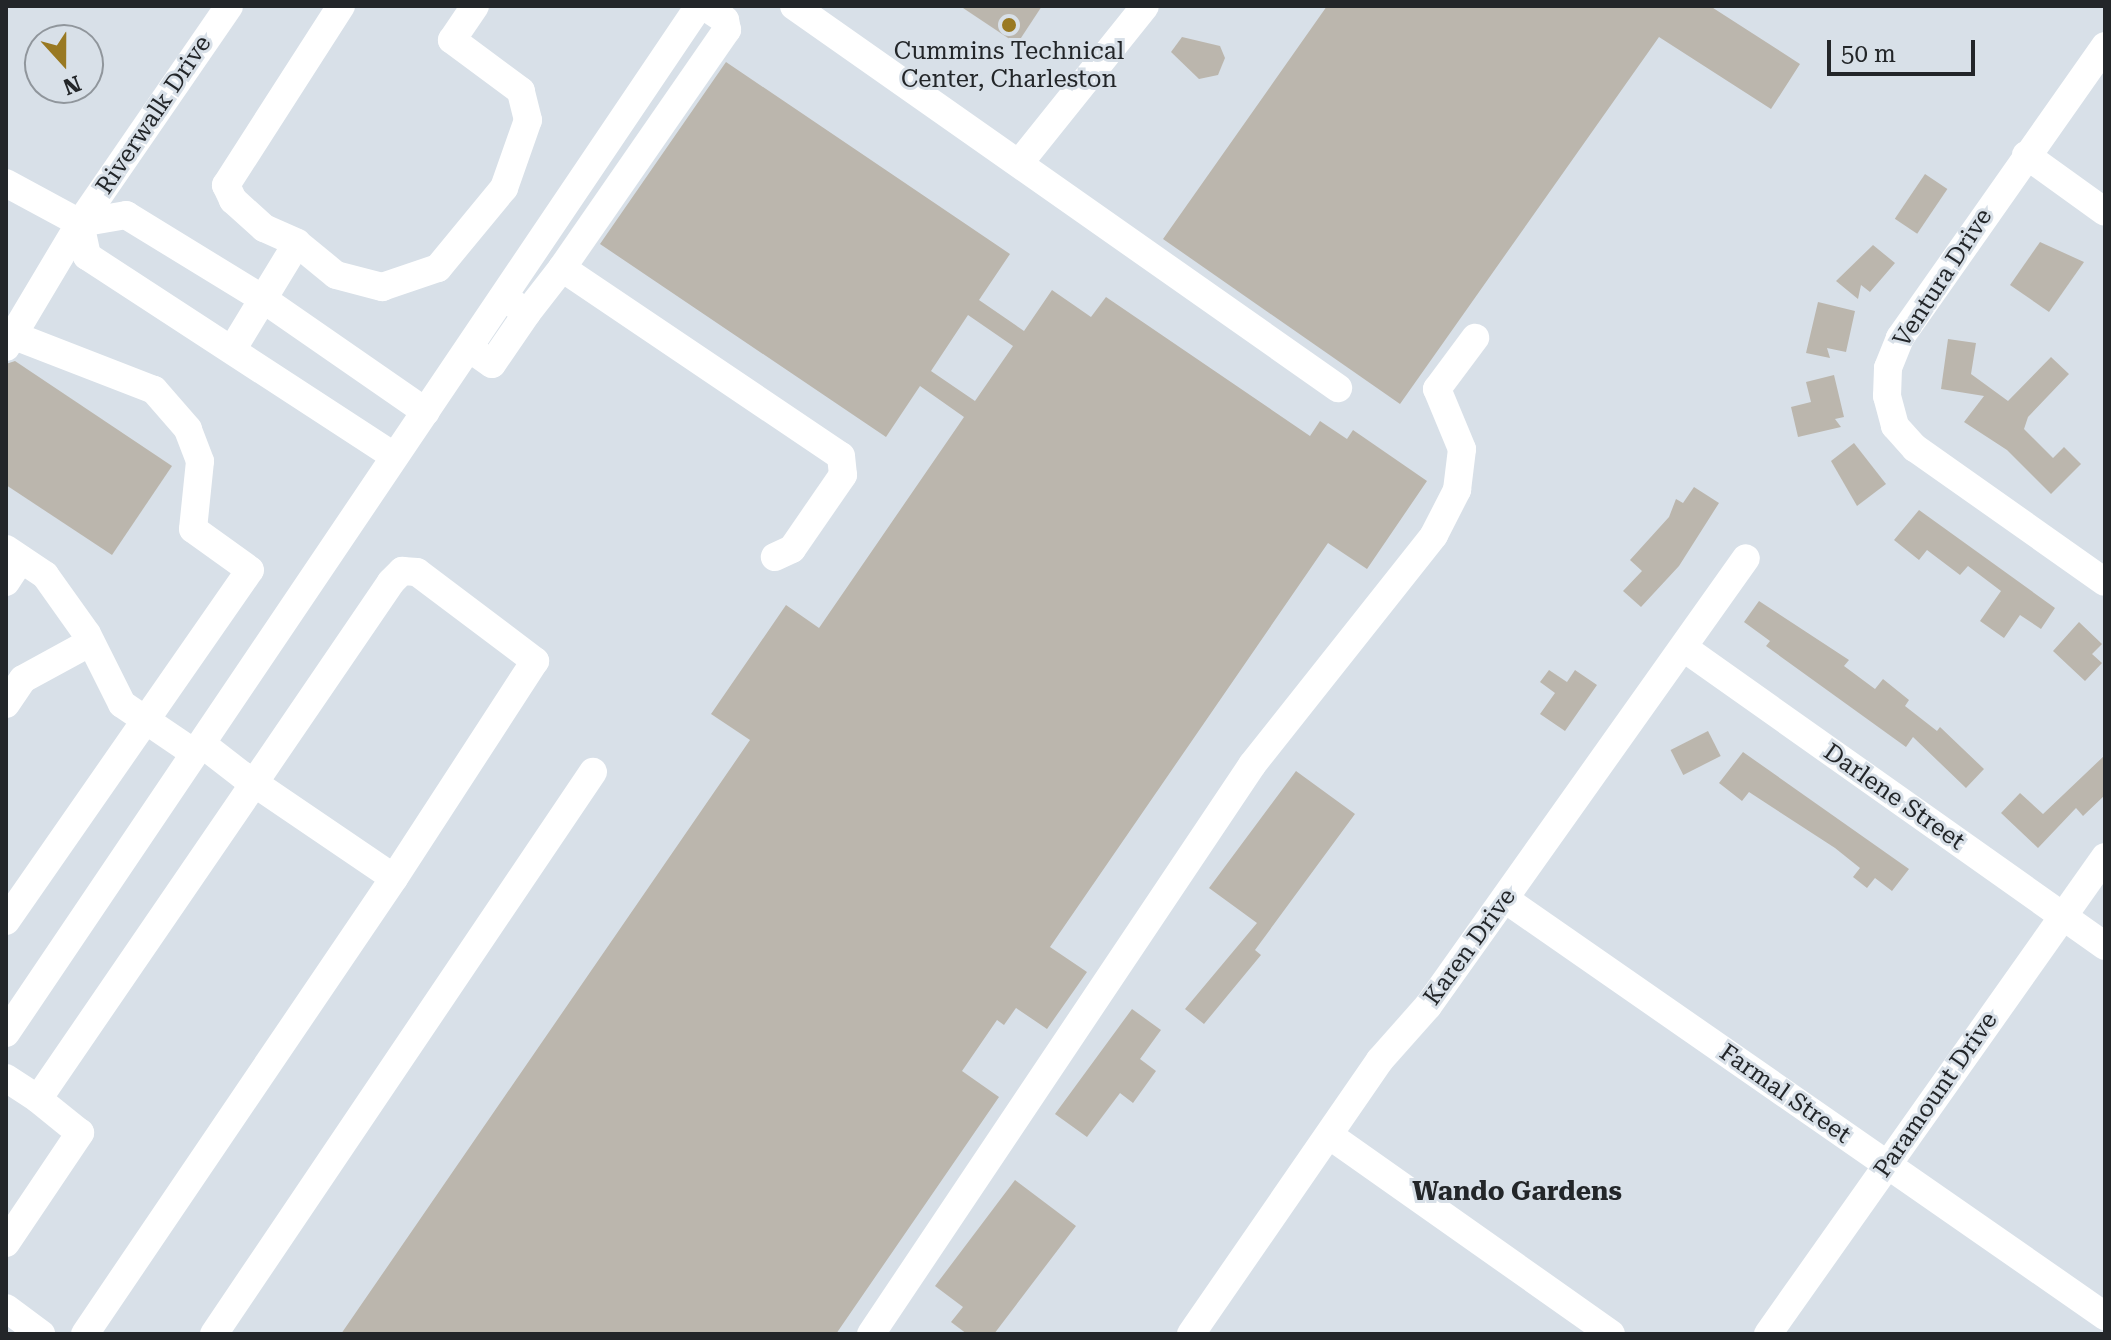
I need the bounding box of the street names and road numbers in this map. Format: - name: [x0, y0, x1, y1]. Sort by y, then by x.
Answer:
- street label: Riverwalk Drive: [90, 30, 218, 200]
- street label: Ventura Drive: [1888, 203, 1998, 353]
- street label: Darlene Street: [1818, 738, 1970, 856]
- street label: Karen Drive: [1418, 883, 1522, 1011]
- street label: Paramount Drive: [1868, 1007, 2004, 1183]
- street label: Farmal Street: [1714, 1038, 1856, 1150]

